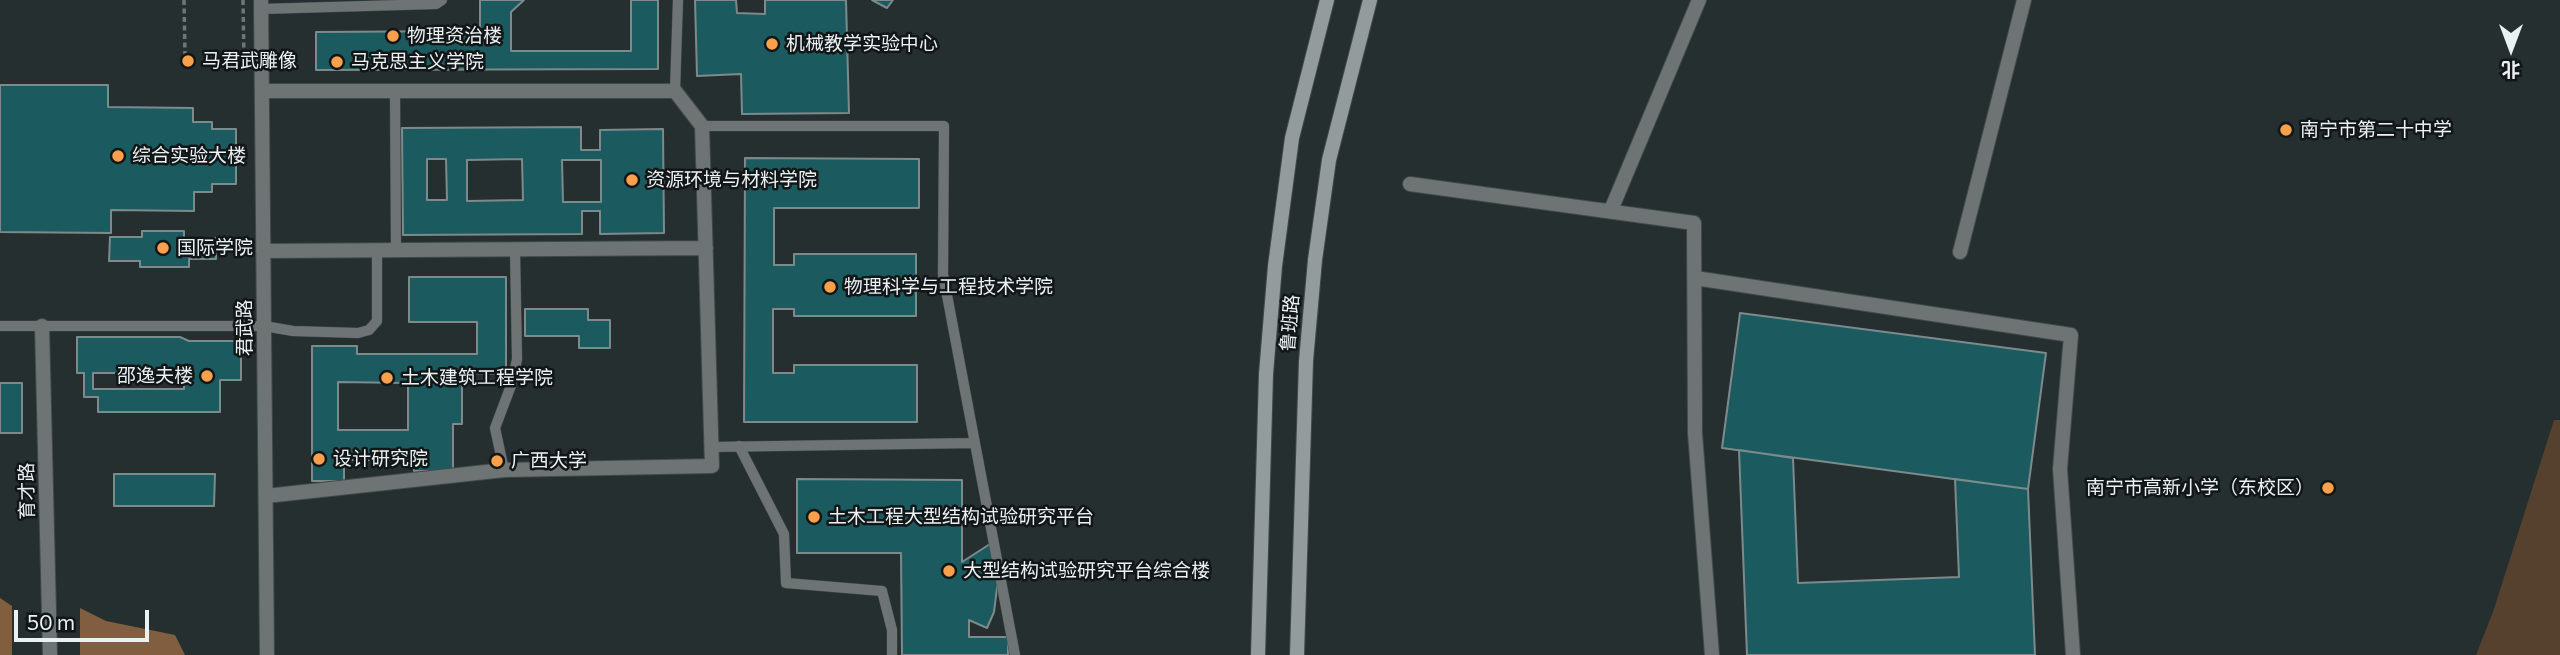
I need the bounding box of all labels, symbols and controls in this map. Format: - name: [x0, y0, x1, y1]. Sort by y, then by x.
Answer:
- north arrow: [2476, 14, 2546, 84]
- place label: 物理资治楼: [407, 25, 502, 47]
- marker: 物理资治楼: [385, 28, 401, 44]
- place label: 机械教学实验中心: [786, 33, 938, 55]
- marker: 机械教学实验中心: [764, 36, 780, 52]
- place label: 马君武雕像: [202, 50, 297, 72]
- place label: 马克思主义学院: [351, 51, 484, 73]
- marker: 马君武雕像: [180, 53, 196, 69]
- marker: 马克思主义学院: [329, 54, 345, 70]
- text: 北: [2502, 59, 2521, 82]
- place label: 南宁市第二十中学: [2300, 119, 2452, 141]
- marker: 南宁市第二十中学: [2278, 122, 2294, 138]
- place label: 综合实验大楼: [132, 145, 246, 167]
- marker: 综合实验大楼: [110, 148, 126, 164]
- place label: 资源环境与材料学院: [646, 169, 817, 191]
- marker: 资源环境与材料学院: [624, 172, 640, 188]
- place label: 国际学院: [177, 237, 253, 259]
- marker: 国际学院: [155, 240, 171, 256]
- place label: 物理科学与工程技术学院: [844, 276, 1053, 298]
- marker: 物理科学与工程技术学院: [822, 279, 838, 295]
- street label: 鲁班路: [1276, 294, 1304, 352]
- street label: 君武路: [234, 300, 256, 356]
- place label: 邵逸夫楼: [117, 365, 193, 387]
- place label: 土木建筑工程学院: [401, 367, 553, 389]
- marker: 邵逸夫楼: [199, 368, 215, 384]
- marker: 土木建筑工程学院: [379, 370, 395, 386]
- place label: 设计研究院: [333, 448, 428, 470]
- place label: 广西大学: [511, 450, 587, 472]
- marker: 设计研究院: [311, 451, 327, 467]
- marker: 广西大学: [489, 453, 505, 469]
- street label: 育才路: [15, 462, 39, 520]
- place label: 南宁市高新小学（东校区）: [2086, 477, 2314, 499]
- marker: 南宁市高新小学（东校区）: [2320, 480, 2336, 496]
- place label: 土木工程大型结构试验研究平台: [828, 506, 1094, 528]
- marker: 土木工程大型结构试验研究平台: [806, 509, 822, 525]
- place label: 大型结构试验研究平台综合楼: [963, 560, 1210, 582]
- marker: 大型结构试验研究平台综合楼: [941, 563, 957, 579]
- scale bar: [18, 596, 152, 640]
- text: 50 m: [27, 609, 75, 634]

